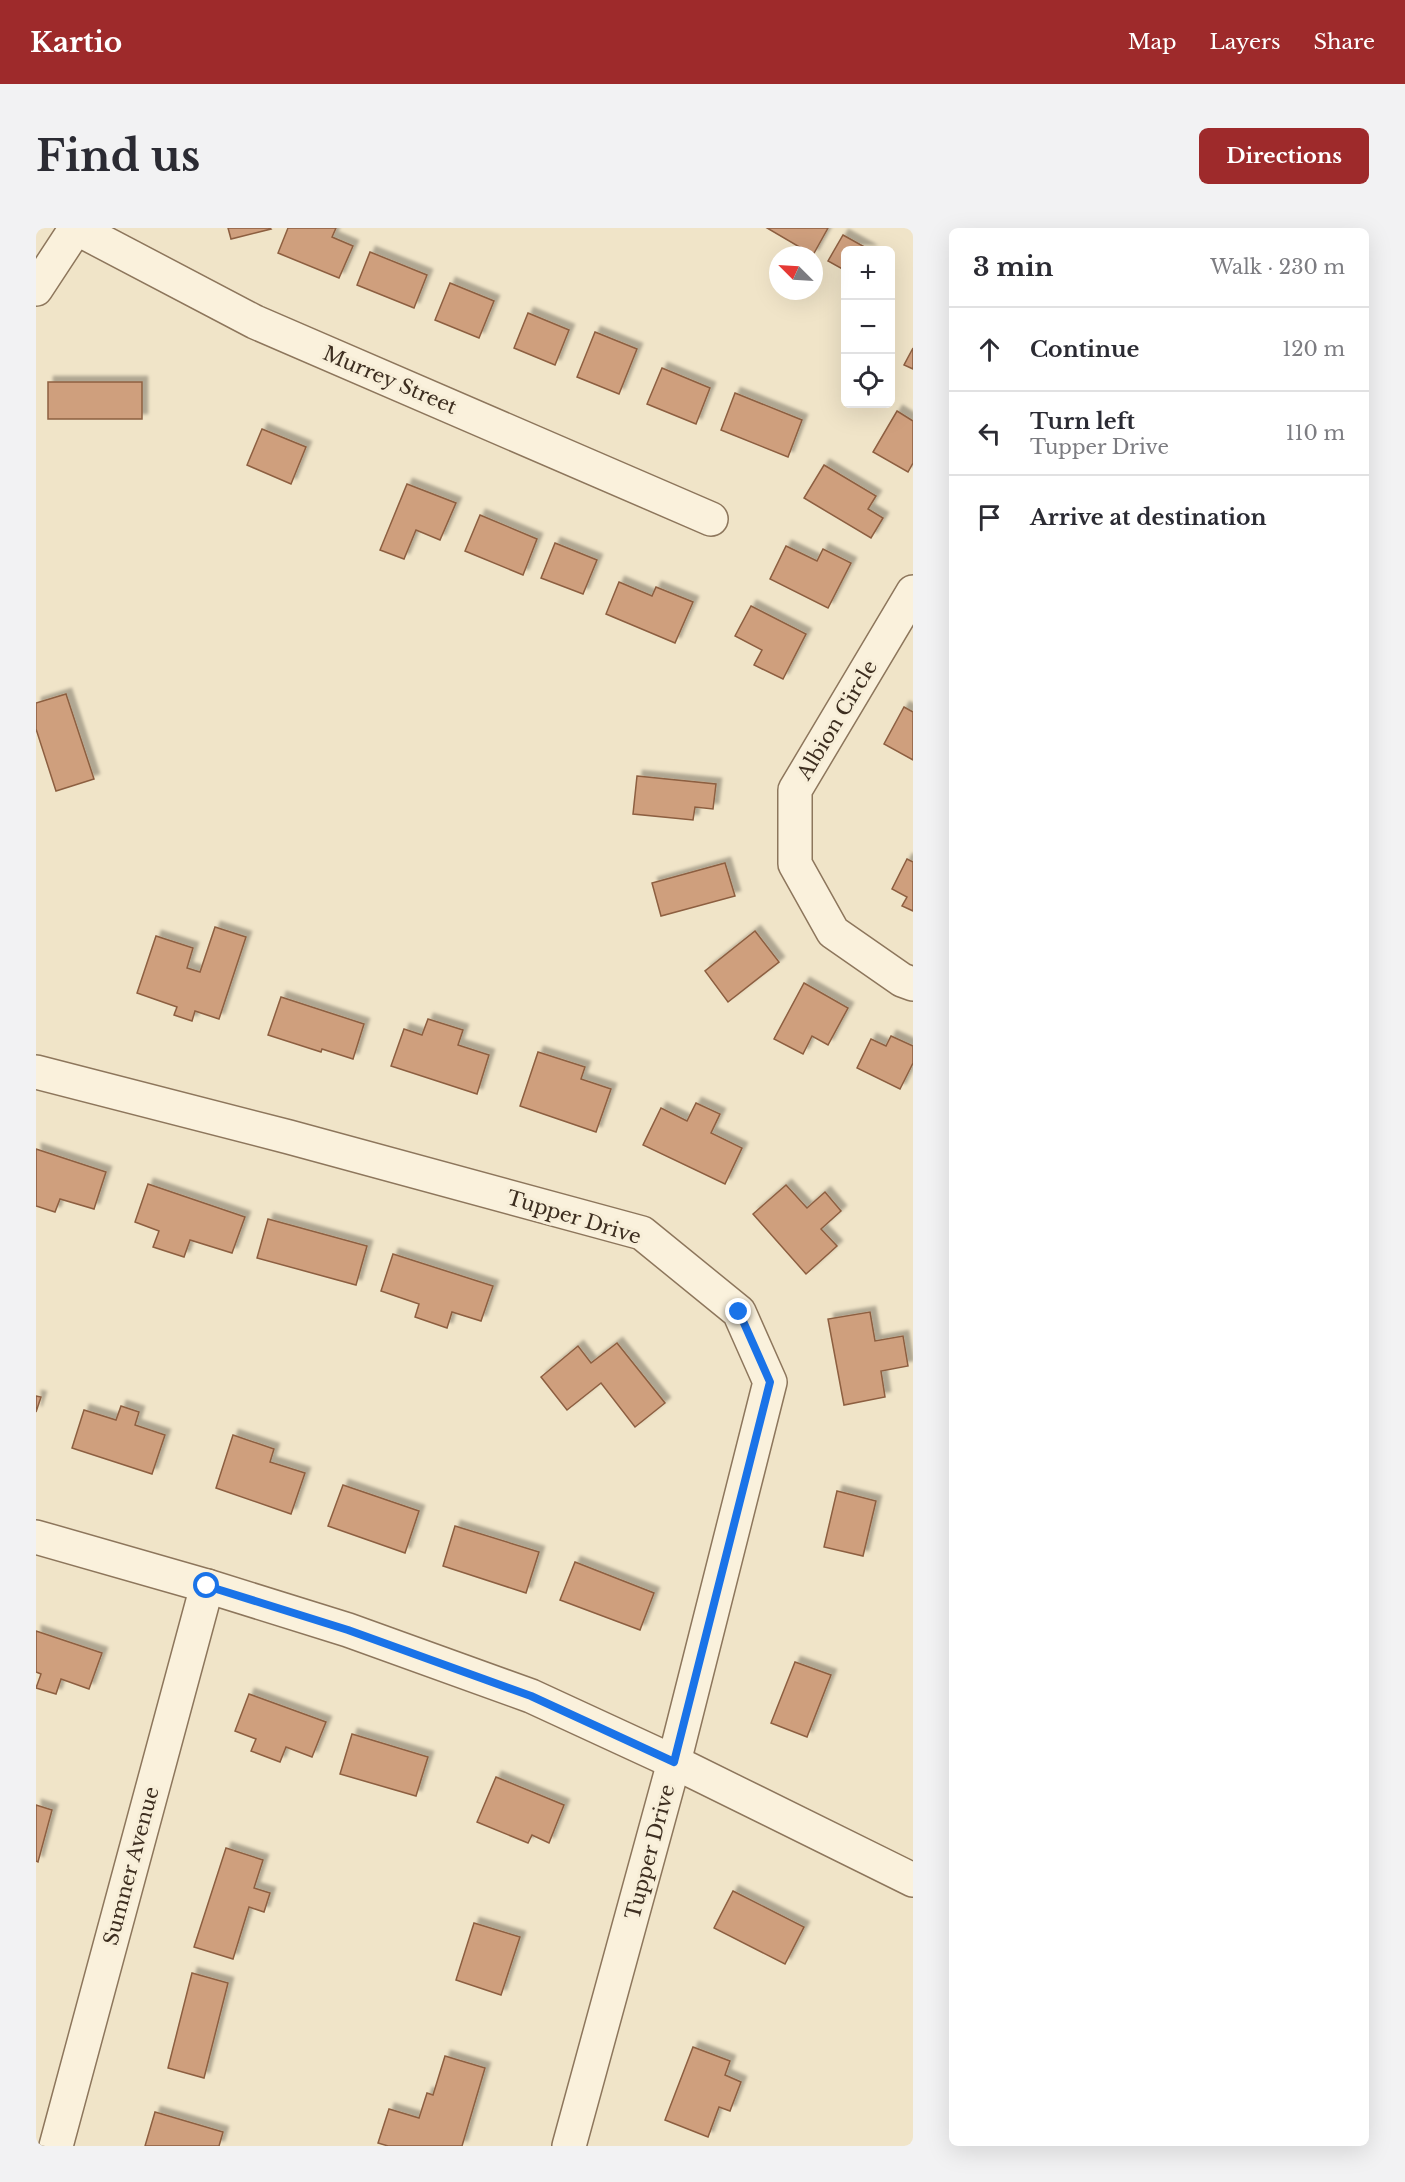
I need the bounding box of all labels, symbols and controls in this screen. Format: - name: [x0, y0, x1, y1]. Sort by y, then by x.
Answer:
- text: Kartio: [30, 25, 122, 60]
- text: Map: [1128, 29, 1177, 55]
- text: Layers: [1210, 29, 1281, 55]
- text: Share: [1314, 29, 1375, 55]
- button: Directions: [1199, 128, 1369, 184]
- text: Find us: [36, 130, 200, 182]
- north arrow: [769, 246, 823, 300]
- map controls: [841, 246, 895, 408]
- button: +: [841, 246, 895, 300]
- text: 3 min: [973, 251, 1054, 283]
- text: Walk · 230 m: [1210, 255, 1345, 279]
- button: −: [841, 300, 895, 354]
- icon: ahead: [973, 333, 1006, 366]
- text: Continue: [1030, 336, 1139, 363]
- text: 120 m: [1282, 337, 1345, 361]
- street label: Murrey Street: [320, 341, 461, 419]
- button: locate: [841, 354, 895, 408]
- text: Turn left: [1030, 408, 1135, 435]
- icon: left: [973, 417, 1006, 450]
- text: 110 m: [1286, 421, 1345, 445]
- text: Tupper Drive: [1030, 435, 1169, 459]
- icon: arrive: [973, 501, 1006, 534]
- text: Arrive at destination: [1030, 504, 1267, 531]
- street label: Albion Circle: [791, 656, 882, 785]
- street label: Tupper Drive: [504, 1185, 644, 1249]
- route end: [725, 1298, 751, 1324]
- route start: [193, 1572, 219, 1598]
- street label: Tupper Drive: [620, 1782, 680, 1922]
- street label: Sumner Avenue: [98, 1784, 164, 1948]

